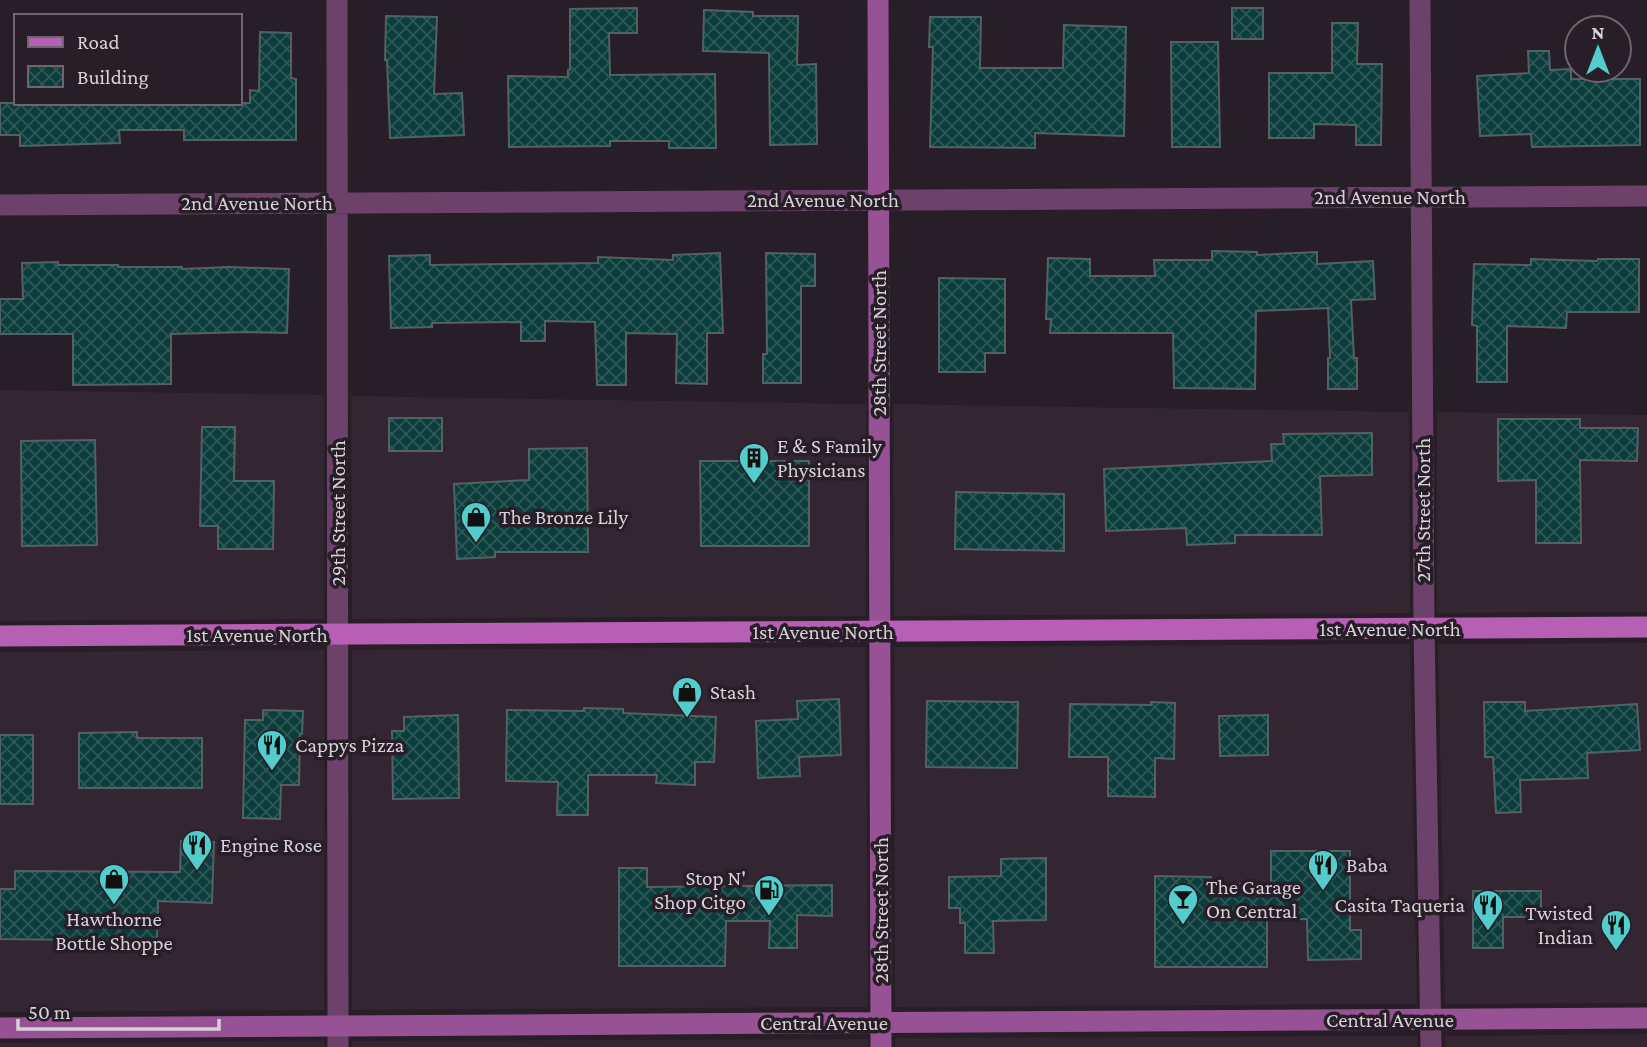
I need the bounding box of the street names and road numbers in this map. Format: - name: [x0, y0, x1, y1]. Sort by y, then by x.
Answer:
- street label: 2nd Avenue North: [1314, 185, 1466, 209]
- street label: 2nd Avenue North: [747, 188, 899, 212]
- street label: 2nd Avenue North: [181, 191, 333, 215]
- street label: 28th Street North: [867, 270, 891, 416]
- street label: 27th Street North: [1411, 438, 1435, 582]
- street label: 29th Street North: [326, 440, 350, 586]
- street label: 1st Avenue North: [1319, 617, 1461, 641]
- street label: 1st Avenue North: [752, 620, 894, 644]
- street label: 1st Avenue North: [186, 623, 328, 647]
- street label: 28th Street North: [869, 837, 893, 983]
- street label: Central Avenue: [1326, 1008, 1454, 1032]
- street label: Central Avenue: [760, 1011, 888, 1035]

